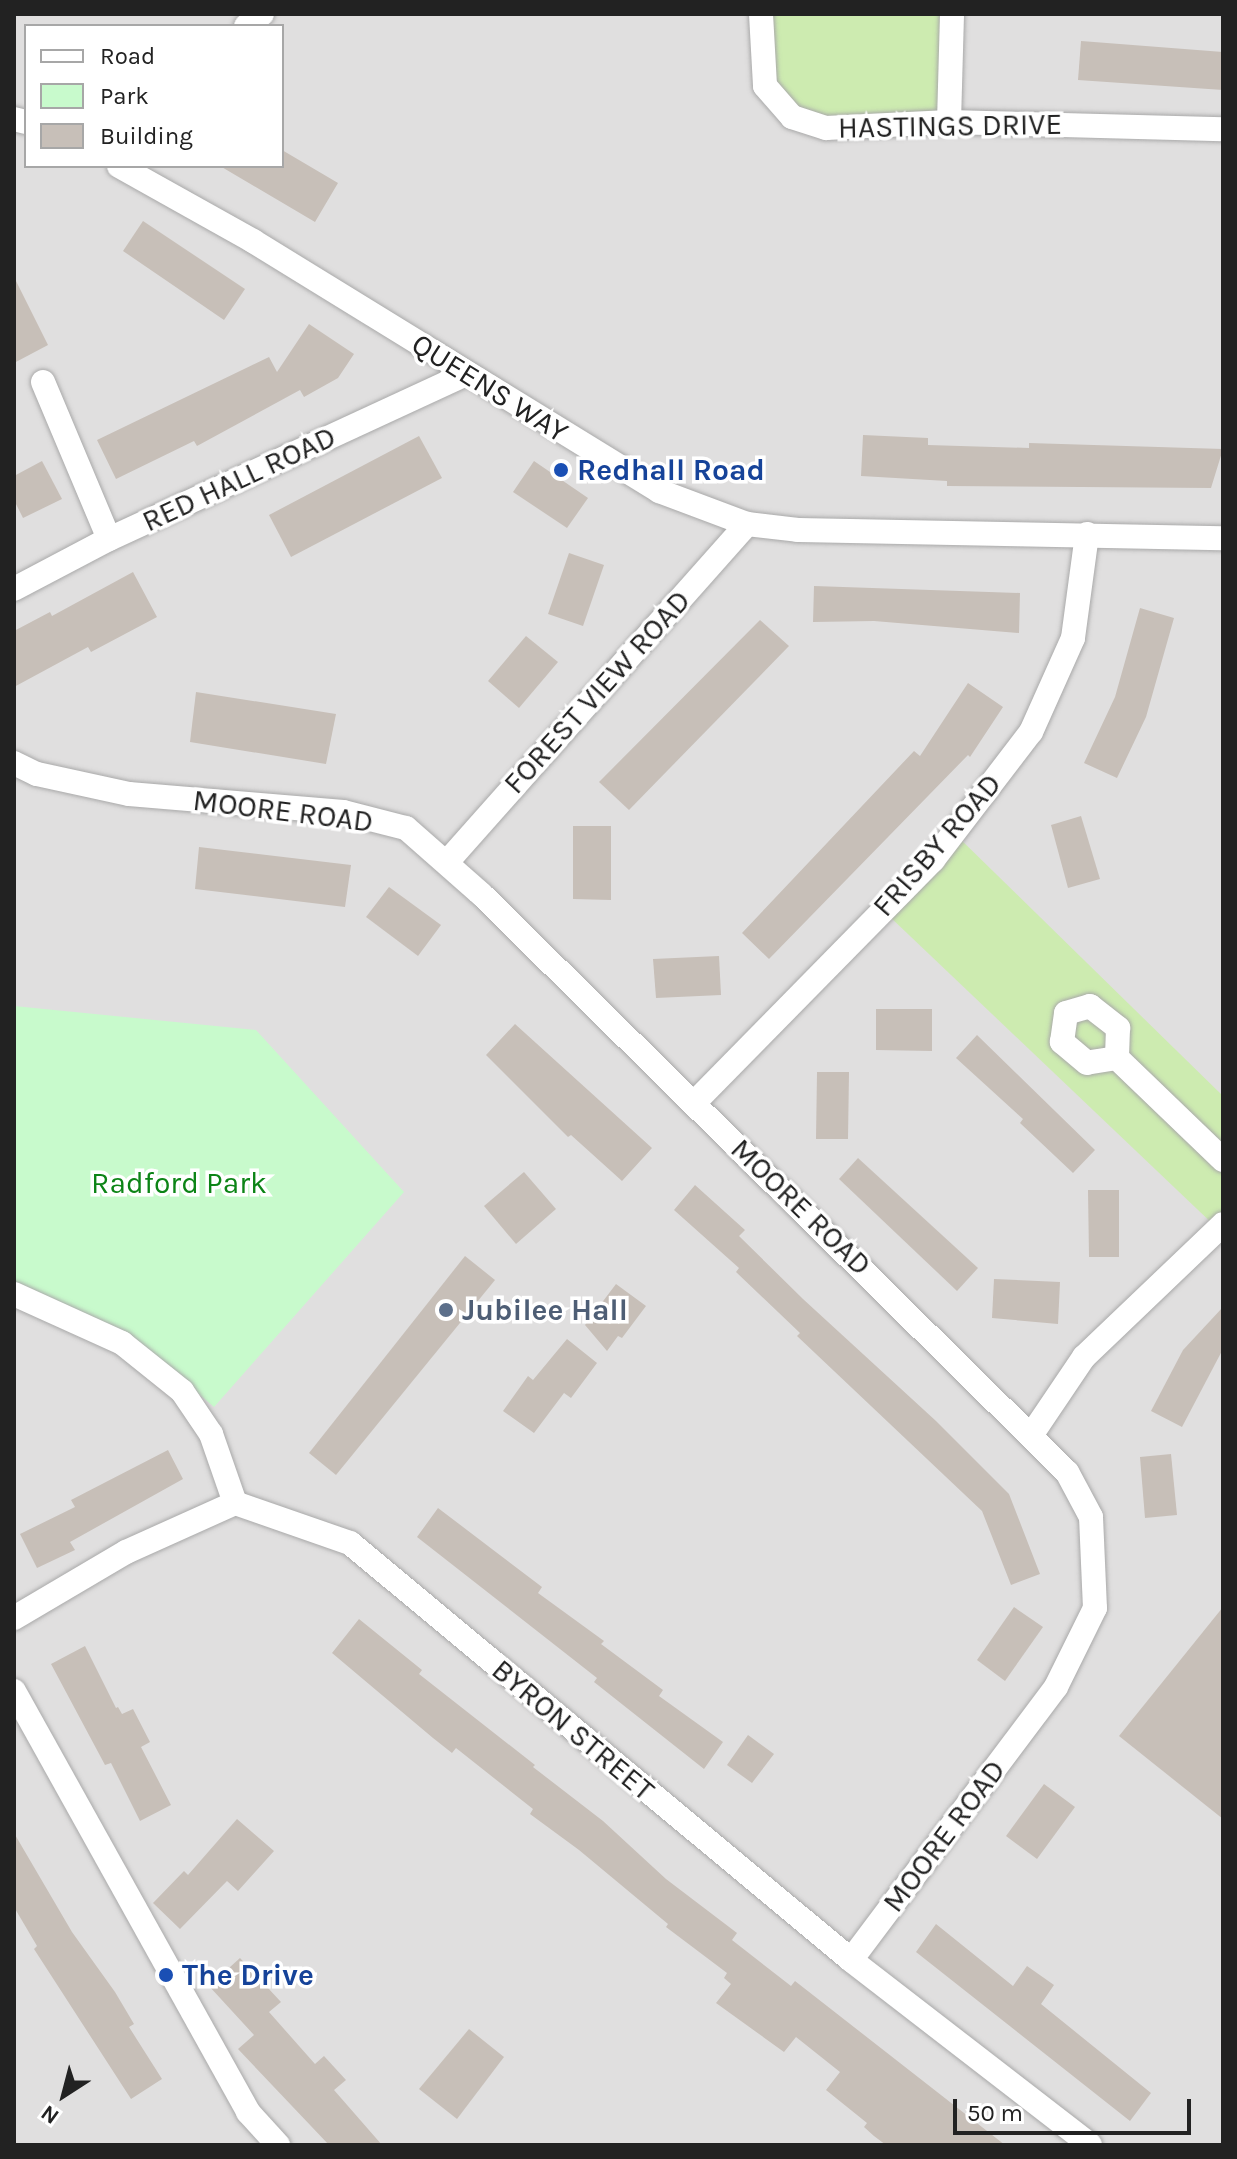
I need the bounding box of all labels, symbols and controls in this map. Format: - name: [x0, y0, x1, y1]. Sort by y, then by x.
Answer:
- legend: [24, 24, 284, 168]
- text: Road: [100, 42, 155, 70]
- text: Park: [100, 82, 149, 110]
- street label: HASTINGS DRIVE: [838, 106, 1062, 146]
- text: Building: [100, 122, 193, 150]
- street label: QUEENS WAY: [405, 326, 575, 450]
- street label: RED HALL ROAD: [137, 418, 341, 540]
- place label: Redhall Road: [577, 452, 765, 488]
- marker: Redhall Road: [552, 461, 570, 479]
- street label: FOREST VIEW ROAD: [496, 583, 698, 801]
- street label: FRISBY ROAD: [865, 766, 1009, 924]
- street label: MOORE ROAD: [191, 782, 375, 840]
- street label: MOORE ROAD: [723, 1131, 879, 1283]
- park label: Radford Park: [91, 1165, 267, 1201]
- place label: Jubilee Hall: [462, 1292, 628, 1328]
- marker: Jubilee Hall: [437, 1301, 455, 1319]
- street label: BYRON STREET: [485, 1652, 661, 1808]
- street label: MOORE ROAD: [875, 1753, 1013, 1919]
- place label: The Drive: [182, 1957, 314, 1993]
- marker: The Drive: [157, 1966, 175, 1984]
- north arrow: [24, 2055, 104, 2135]
- scale bar: [957, 2083, 1195, 2133]
- text: N: [36, 2099, 64, 2130]
- text: 50 m: [967, 2099, 1023, 2127]

